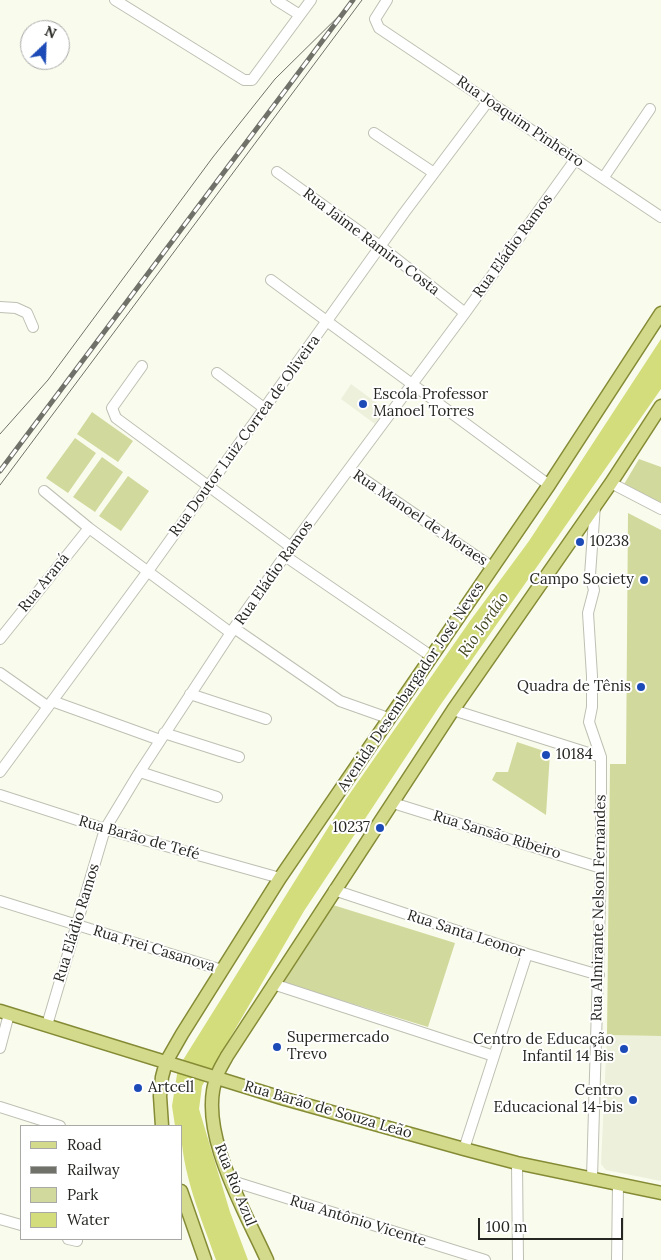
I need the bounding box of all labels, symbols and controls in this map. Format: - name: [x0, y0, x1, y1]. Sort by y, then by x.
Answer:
- north arrow: [20, 20, 70, 70]
- text: N: [42, 22, 59, 43]
- street label: Rua Joaquim Pinheiro: [453, 73, 587, 171]
- street label: Rua Jaime Ramiro Costa: [299, 185, 443, 299]
- street label: Rua Eládio Ramos: [469, 191, 557, 301]
- street label: Rua Doutor Luiz Correa de Oliveira: [166, 332, 324, 540]
- place label: Escola Professor Manoel Torres: [373, 386, 488, 421]
- marker: Escola Professor Manoel Torres: [357, 398, 369, 410]
- street label: Rua Manoel de Moraes: [349, 466, 491, 570]
- street label: Rua Eládio Ramos: [231, 517, 317, 629]
- place label: 10238: [590, 533, 629, 551]
- marker: 10238: [574, 536, 586, 548]
- street label: Rua Araná: [15, 550, 73, 616]
- place label: Campo Society: [529, 571, 634, 589]
- marker: Campo Society: [638, 574, 650, 586]
- street label: Avenida Desembargador José Neves: [334, 579, 488, 795]
- water label: Rio Jordão: [455, 589, 513, 661]
- place label: Quadra de Tênis: [517, 678, 631, 696]
- marker: Quadra de Tênis: [635, 681, 647, 693]
- place label: 10184: [556, 746, 593, 764]
- marker: 10184: [540, 749, 552, 761]
- street label: Rua Almirante Nelson Fernandes: [588, 794, 610, 1022]
- street label: Rua Sansão Ribeiro: [431, 807, 563, 863]
- street label: Rua Barão de Tefé: [76, 812, 202, 864]
- place label: 10237: [333, 819, 370, 837]
- marker: 10237: [374, 822, 386, 834]
- street label: Rua Eládio Ramos: [50, 861, 104, 985]
- street label: Rua Santa Leonor: [405, 906, 527, 962]
- street label: Rua Frei Casanova: [91, 922, 217, 976]
- place label: Supermercado Trevo: [287, 1029, 389, 1064]
- place label: Centro de Educação Infantil 14 Bis: [473, 1031, 614, 1066]
- marker: Supermercado Trevo: [271, 1041, 283, 1053]
- marker: Centro de Educação Infantil 14 Bis: [618, 1043, 630, 1055]
- street label: Rua Barão de Souza Leão: [242, 1077, 414, 1143]
- place label: Artcell: [148, 1079, 194, 1097]
- marker: Artcell: [132, 1082, 144, 1094]
- place label: Centro Educacional 14-bis: [493, 1082, 623, 1117]
- marker: Centro Educacional 14-bis: [627, 1094, 639, 1106]
- legend: [20, 1125, 182, 1240]
- text: Road: [67, 1135, 102, 1154]
- street label: Rua Rio Azul: [210, 1141, 260, 1229]
- text: Railway: [67, 1160, 120, 1179]
- text: Park: [67, 1185, 98, 1204]
- street label: Rua Antônio Vicente: [288, 1192, 428, 1250]
- scale bar: [481, 1208, 626, 1240]
- text: Water: [67, 1210, 109, 1229]
- text: 100 m: [486, 1217, 527, 1236]

